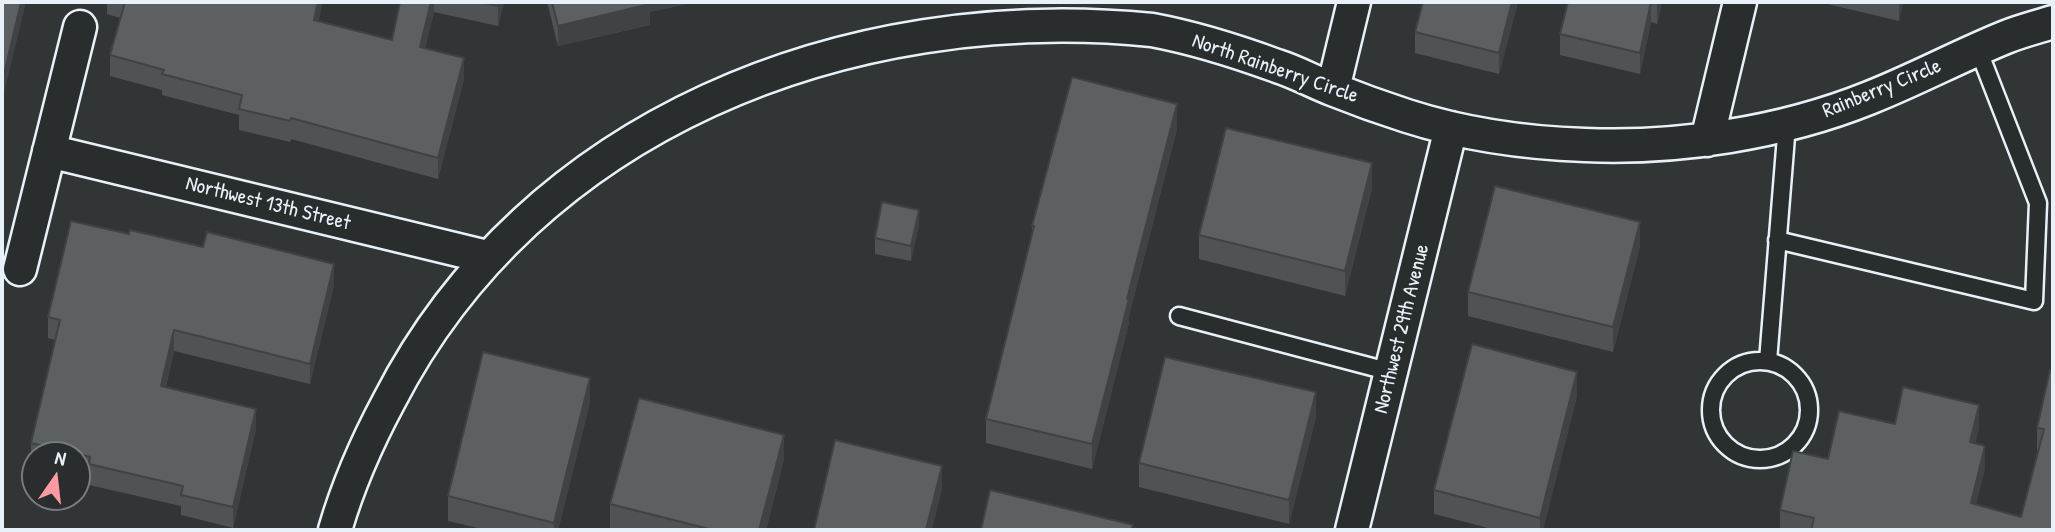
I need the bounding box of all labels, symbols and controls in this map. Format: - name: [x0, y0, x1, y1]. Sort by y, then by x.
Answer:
- street label: North Rainberry Circle: [1189, 29, 1361, 109]
- street label: Rainberry Circle: [1819, 54, 1945, 124]
- street label: Northwest 13th Street: [183, 171, 353, 237]
- street label: Northwest 29th Avenue: [1369, 242, 1435, 416]
- north arrow: [21, 441, 91, 511]
- text: N: [53, 444, 69, 471]

